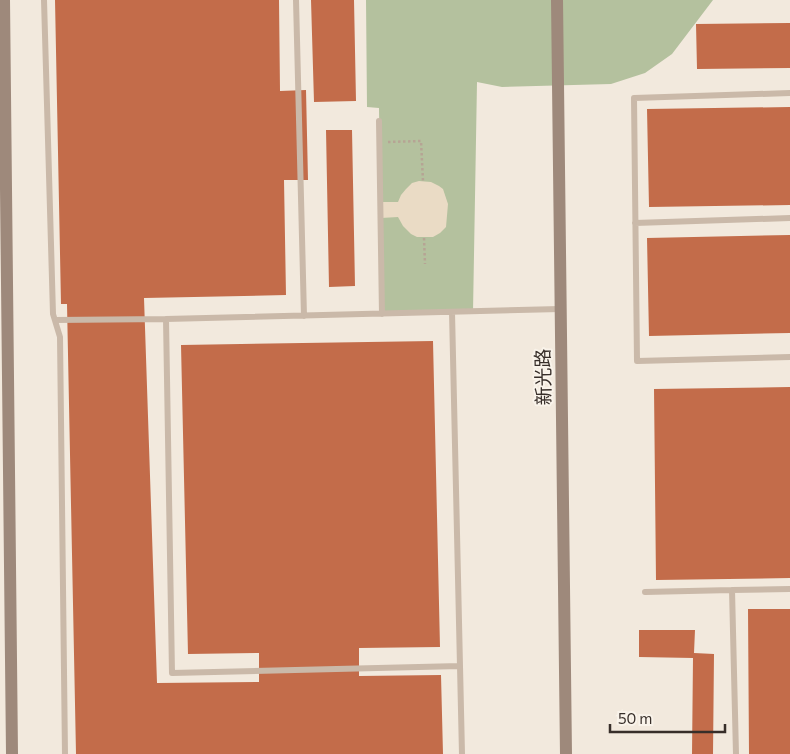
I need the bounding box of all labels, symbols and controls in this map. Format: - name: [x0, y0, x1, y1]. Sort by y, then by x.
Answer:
- street label: 新光路: [531, 348, 554, 406]
- scale bar: [610, 702, 725, 734]
- text: 50 m: [618, 709, 652, 727]

